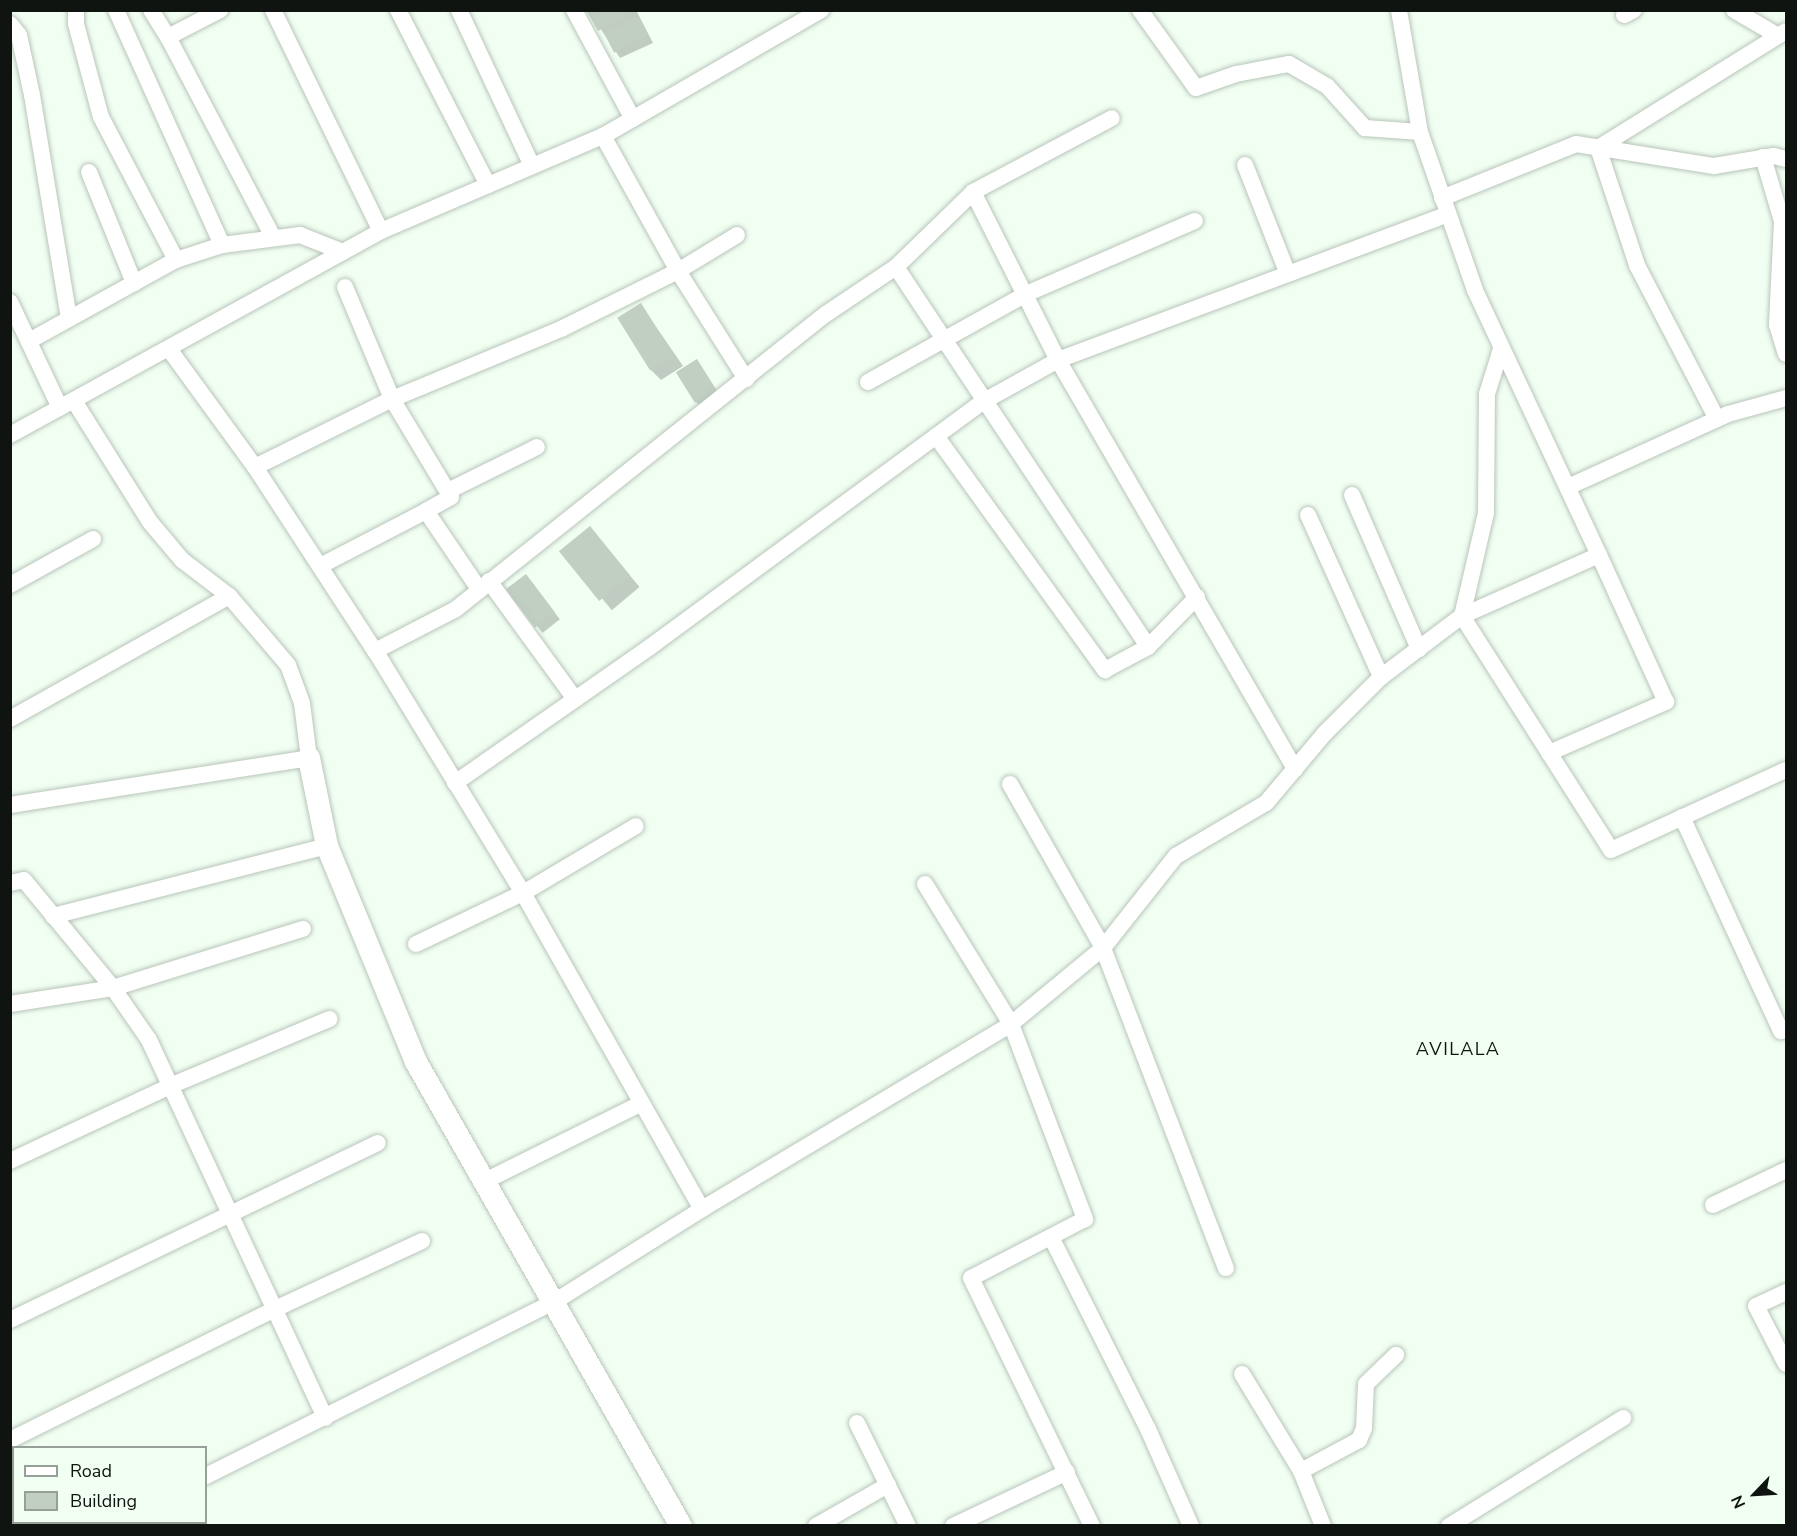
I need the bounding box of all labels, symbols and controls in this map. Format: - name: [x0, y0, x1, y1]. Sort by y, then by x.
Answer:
- district label: AVILALA: [1416, 1038, 1500, 1060]
- legend: [12, 1446, 207, 1524]
- text: Road: [70, 1459, 112, 1483]
- north arrow: [1725, 1464, 1785, 1524]
- text: Building: [70, 1489, 137, 1513]
- text: N: [1726, 1492, 1751, 1512]

